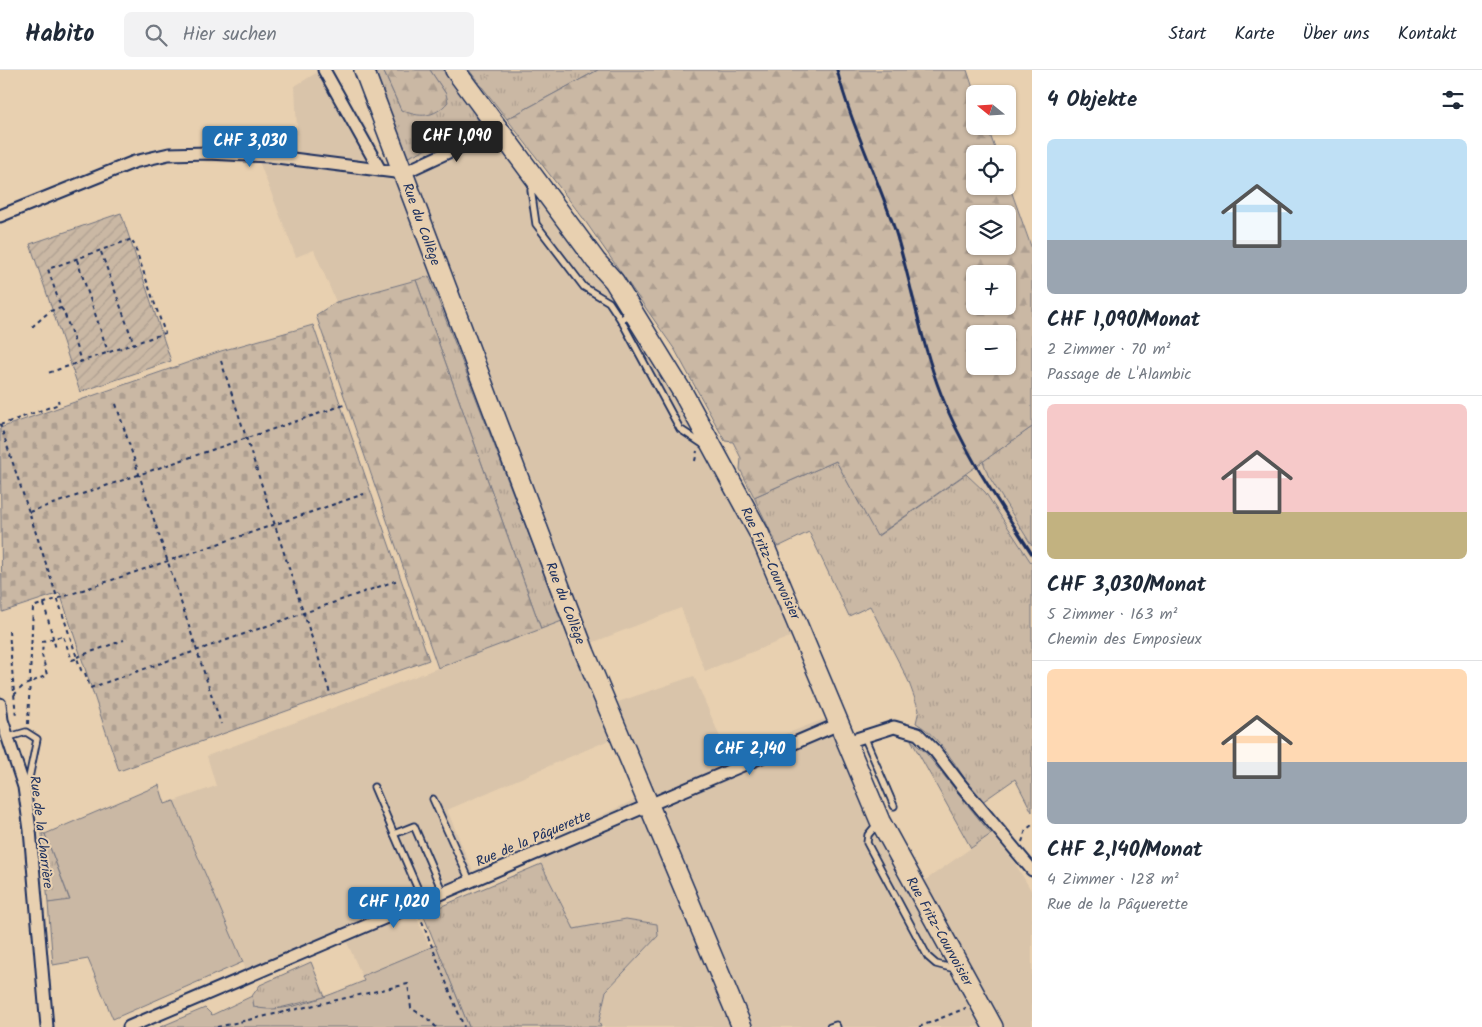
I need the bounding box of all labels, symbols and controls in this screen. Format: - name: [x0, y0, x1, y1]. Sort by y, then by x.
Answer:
- search box: [124, 12, 474, 57]
- text: Habito: [25, 15, 94, 54]
- text: Hier suchen: [182, 20, 277, 50]
- text: Start: [1168, 20, 1206, 49]
- text: Karte: [1234, 20, 1274, 49]
- text: Über uns: [1302, 20, 1370, 49]
- text: Kontakt: [1398, 20, 1457, 49]
- icon: search: [142, 21, 170, 49]
- text: 4 Objekte: [1047, 84, 1137, 117]
- north arrow: [966, 85, 1016, 135]
- map controls: [966, 85, 1016, 375]
- icon: filters: [1439, 86, 1467, 114]
- pin: CHF 1,090: [400, 121, 514, 163]
- text: CHF 1,090: [423, 124, 491, 149]
- pin: CHF 3,030: [193, 126, 307, 168]
- text: CHF 3,030: [213, 129, 287, 154]
- button: locate: [966, 145, 1016, 195]
- icon: home: [1212, 171, 1302, 261]
- street label: Rue du Collège: [396, 180, 446, 270]
- button: layers: [966, 205, 1016, 255]
- button: +: [966, 265, 1016, 315]
- text: CHF 1,090/Monat: [1047, 304, 1200, 337]
- button: −: [966, 325, 1016, 375]
- text: 2 Zimmer · 70 m²: [1047, 337, 1171, 362]
- text: Passage de L'Alambic: [1047, 362, 1191, 387]
- icon: home: [1212, 437, 1302, 527]
- street label: Rue Fritz-Courvoisier: [734, 503, 806, 625]
- street label: Rue du Collège: [539, 559, 591, 648]
- text: CHF 3,030/Monat: [1047, 569, 1206, 602]
- text: 5 Zimmer · 163 m²: [1047, 602, 1177, 627]
- text: Chemin des Emposieux: [1047, 627, 1202, 652]
- icon: home: [1212, 702, 1302, 792]
- pin: CHF 2,140: [693, 734, 807, 776]
- text: CHF 2,140: [715, 737, 785, 762]
- street label: Rue de la Charrière: [23, 774, 59, 890]
- street label: Rue de la Pâquerette: [472, 804, 595, 873]
- text: CHF 2,140/Monat: [1047, 834, 1203, 867]
- text: 4 Zimmer · 128 m²: [1047, 867, 1179, 892]
- street label: Rue Fritz-Courvoisier: [900, 873, 979, 991]
- pin: CHF 1,020: [337, 886, 451, 929]
- text: CHF 1,020: [359, 890, 429, 915]
- text: Rue de la Pâquerette: [1047, 892, 1188, 917]

